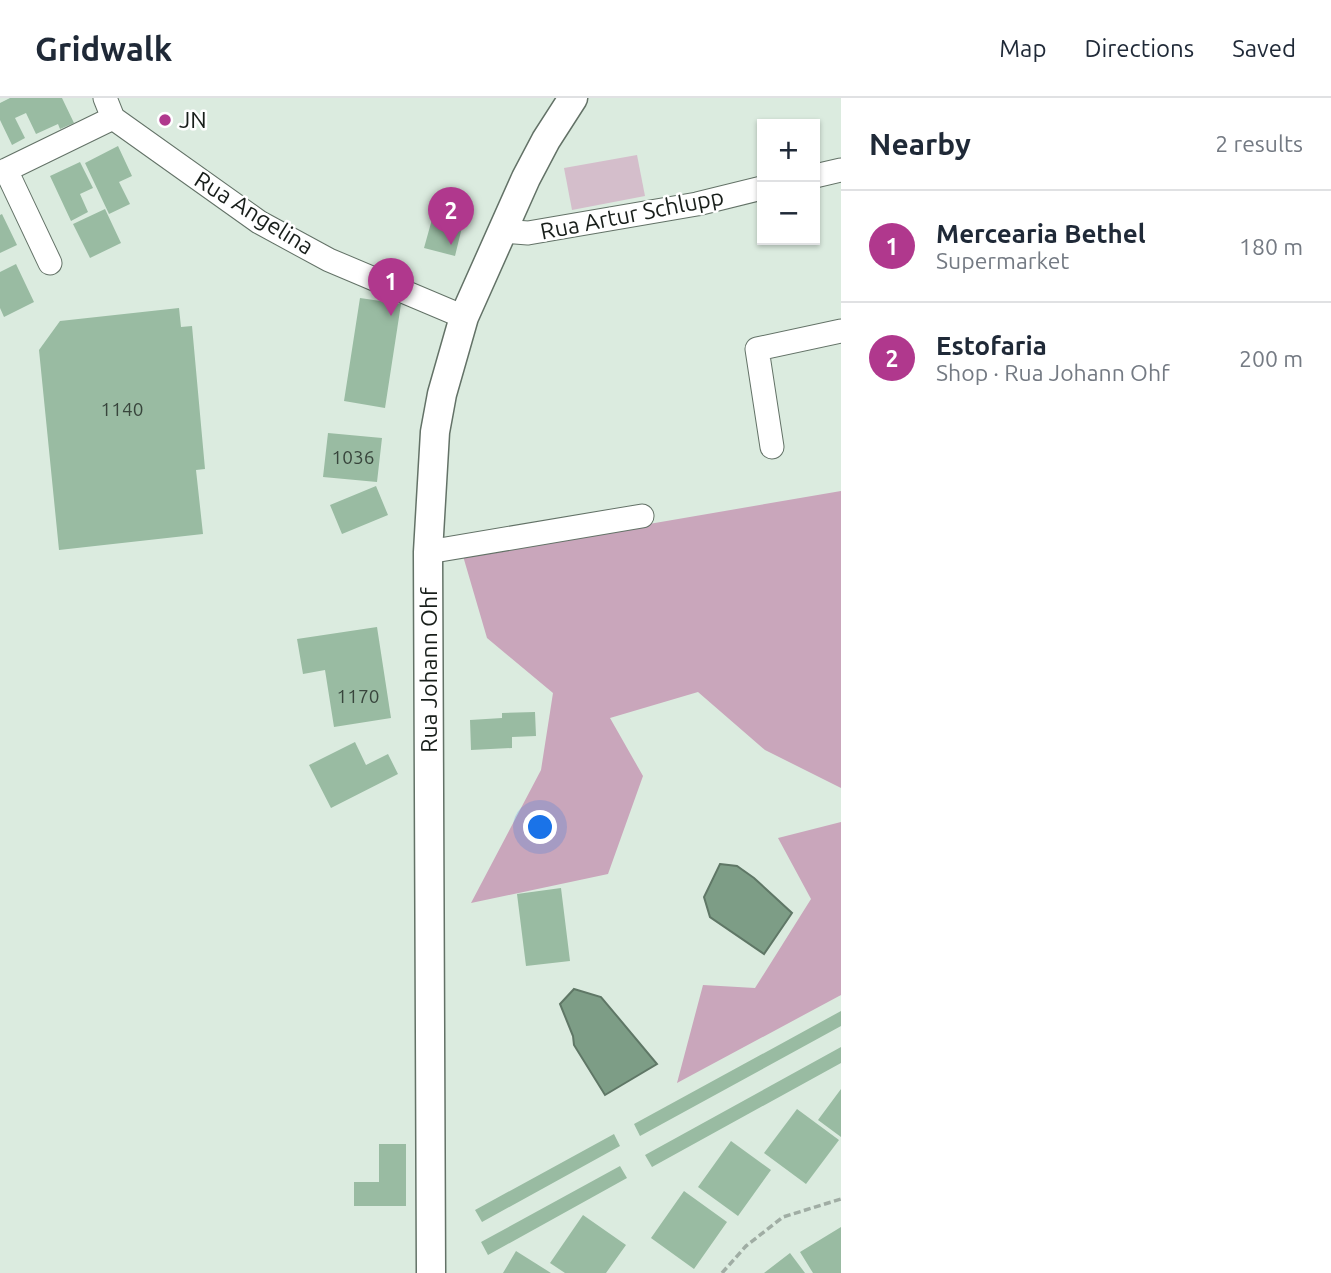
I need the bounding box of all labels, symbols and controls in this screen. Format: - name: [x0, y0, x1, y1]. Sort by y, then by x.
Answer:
- text: Gridwalk: [35, 30, 172, 67]
- text: Map: [999, 35, 1046, 62]
- text: Directions: [1084, 35, 1194, 62]
- text: Saved: [1232, 35, 1296, 62]
- place label: JN: [179, 107, 207, 132]
- marker: JN: [157, 112, 173, 128]
- map controls: [757, 119, 820, 245]
- button: +: [757, 119, 820, 182]
- text: Nearby: [869, 127, 971, 161]
- text: 2 results: [1215, 131, 1303, 156]
- street label: Rua Angelina: [190, 166, 318, 259]
- button: −: [757, 182, 820, 245]
- street label: Rua Artur Schlupp: [538, 183, 726, 244]
- pin: 2: [428, 187, 474, 245]
- text: Mercearia Bethel: [936, 219, 1146, 248]
- text: 1: [886, 234, 898, 259]
- text: 180 m: [1239, 234, 1303, 259]
- text: Supermarket: [936, 248, 1069, 273]
- pin: 1: [368, 258, 414, 316]
- text: Estofaria: [936, 331, 1047, 360]
- text: 2: [886, 346, 898, 371]
- text: 200 m: [1239, 346, 1303, 371]
- text: Shop · Rua Johann Ohf: [936, 360, 1170, 385]
- house number: 1140: [101, 398, 143, 420]
- house number: 1036: [332, 446, 374, 468]
- street label: Rua Johann Ohf: [416, 587, 441, 753]
- house number: 1170: [337, 685, 379, 707]
- your location: [523, 810, 557, 844]

